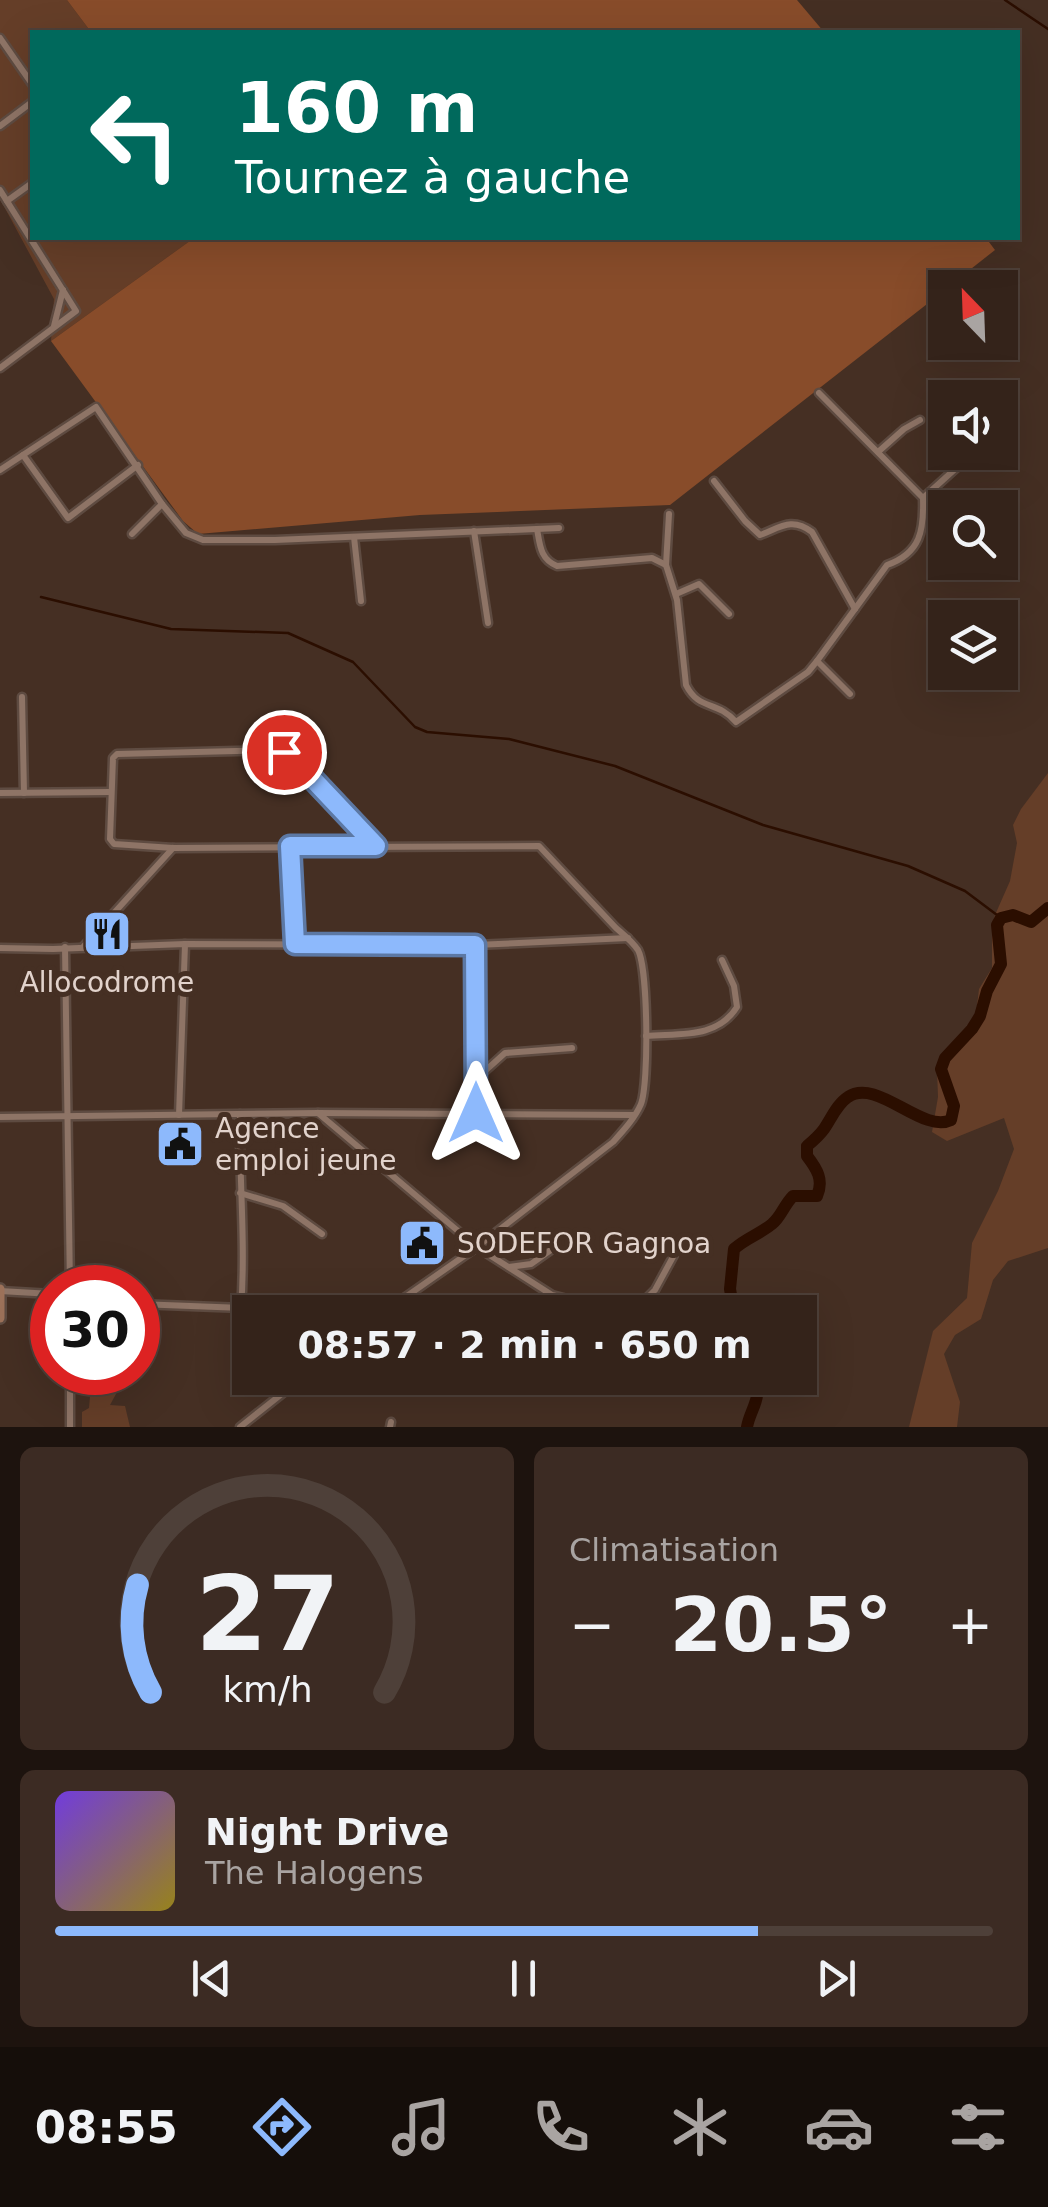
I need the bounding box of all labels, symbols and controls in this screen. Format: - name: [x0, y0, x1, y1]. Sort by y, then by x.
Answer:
- text: 160 m: [235, 67, 478, 149]
- icon: left: [70, 70, 200, 200]
- text: Tournez à gauche: [235, 151, 630, 204]
- north arrow: [928, 270, 1018, 360]
- map controls: [928, 270, 1018, 690]
- button: sound: [928, 380, 1018, 470]
- button: search: [928, 490, 1018, 580]
- button: layers: [928, 600, 1018, 690]
- pin: [242, 710, 327, 795]
- icon: arrive: [257, 725, 312, 780]
- restaurant icon: Allocodrome: [81, 908, 133, 960]
- place label: Allocodrome: [20, 966, 194, 999]
- position arrow: [424, 1061, 528, 1165]
- place label: Agence emploi jeune: [215, 1112, 397, 1177]
- public building icon: Agence emploi jeune: [154, 1118, 206, 1170]
- public building icon: SODEFOR Gagnoa: [396, 1217, 448, 1269]
- place label: SODEFOR Gagnoa: [457, 1227, 711, 1260]
- speed limit sign: 30: [30, 1265, 160, 1395]
- text: 08:57 · 2 min · 650 m: [297, 1323, 752, 1367]
- text: Climatisation: [569, 1531, 779, 1569]
- text: 27: [195, 1553, 339, 1675]
- text: 20.5°: [670, 1581, 892, 1669]
- text: −: [569, 1593, 615, 1657]
- text: +: [947, 1593, 993, 1657]
- text: km/h: [222, 1669, 312, 1710]
- text: Night Drive: [205, 1810, 449, 1854]
- text: The Halogens: [205, 1854, 424, 1892]
- icon: previous: [184, 1951, 239, 2006]
- icon: pause: [496, 1951, 551, 2006]
- icon: next: [809, 1951, 864, 2006]
- icon: directions: [247, 2092, 317, 2162]
- icon: music: [386, 2092, 456, 2162]
- icon: phone: [526, 2092, 596, 2162]
- icon: climate: [665, 2092, 735, 2162]
- icon: car: [804, 2092, 874, 2162]
- icon: filters: [943, 2092, 1013, 2162]
- text: 08:55: [35, 2101, 178, 2154]

